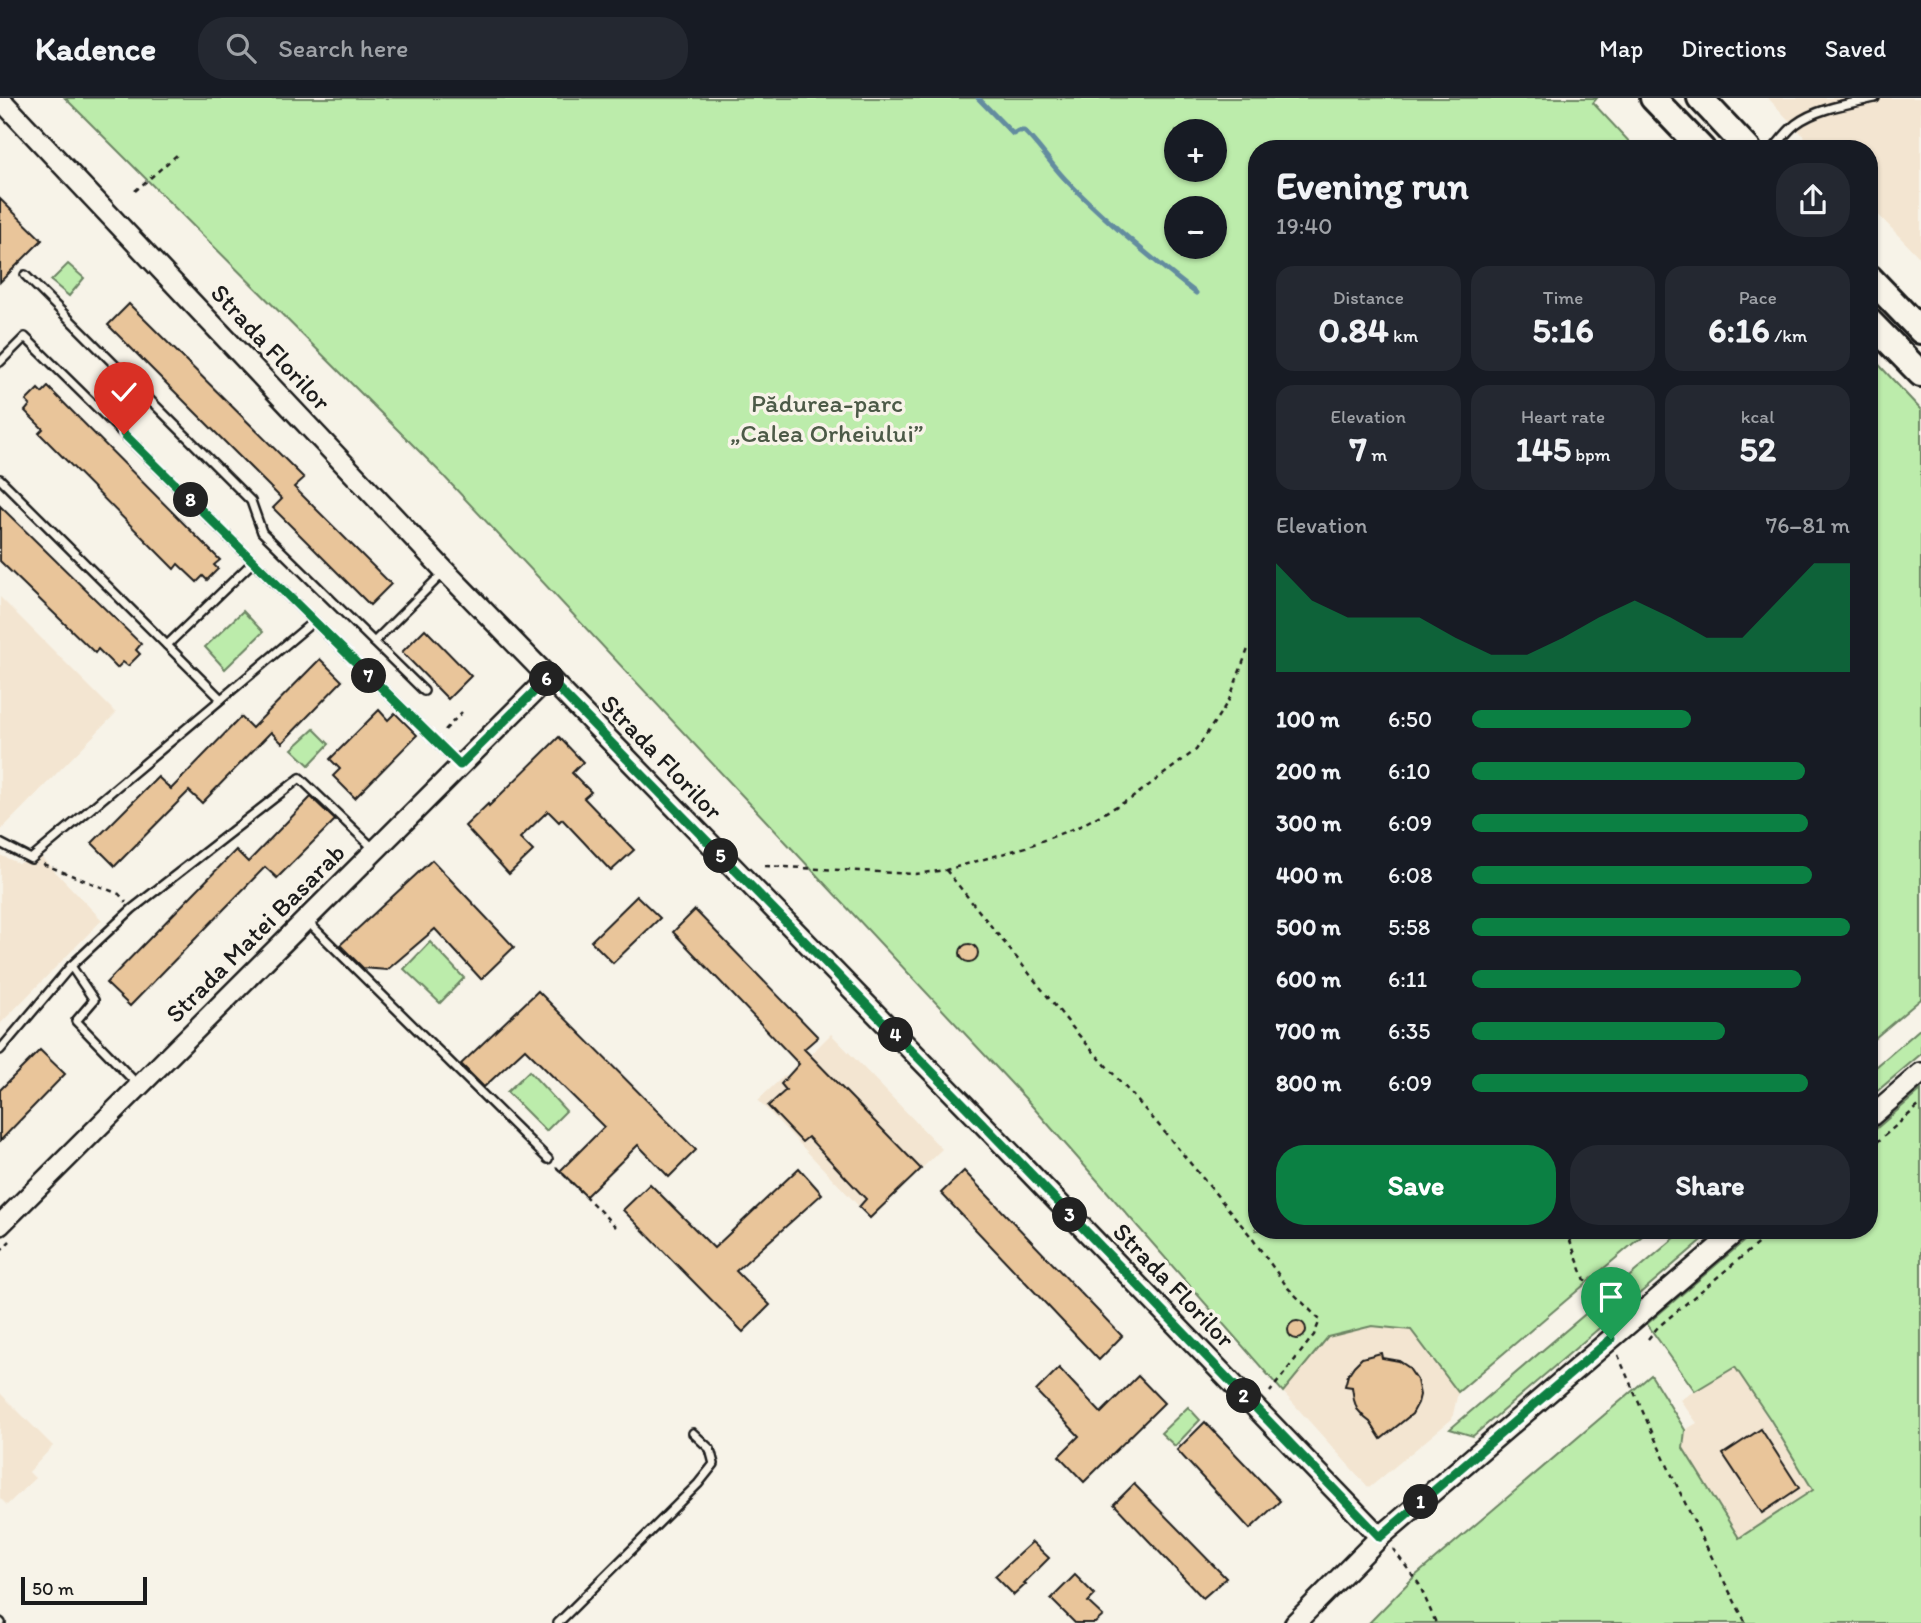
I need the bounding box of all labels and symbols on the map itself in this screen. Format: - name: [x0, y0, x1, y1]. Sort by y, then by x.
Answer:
- street label: Strada Florilor: [204, 277, 338, 418]
- pin: [94, 362, 154, 434]
- park label: Pădurea-parc „Calea Orheiului”: [731, 387, 923, 449]
- pin: 8: [174, 482, 208, 518]
- pin: 7: [352, 658, 386, 694]
- pin: 6: [530, 662, 564, 696]
- street label: Strada Florilor: [594, 688, 730, 827]
- street label: Strada Matei Basarab: [159, 837, 351, 1029]
- pin: 5: [704, 838, 738, 874]
- pin: 4: [878, 1018, 914, 1052]
- pin: 3: [1052, 1198, 1088, 1232]
- street label: Strada Florilor: [1106, 1216, 1242, 1355]
- pin: [1581, 1267, 1641, 1339]
- pin: 2: [1226, 1378, 1262, 1414]
- pin: 1: [1404, 1484, 1438, 1520]
- scale bar: [21, 1574, 147, 1606]

